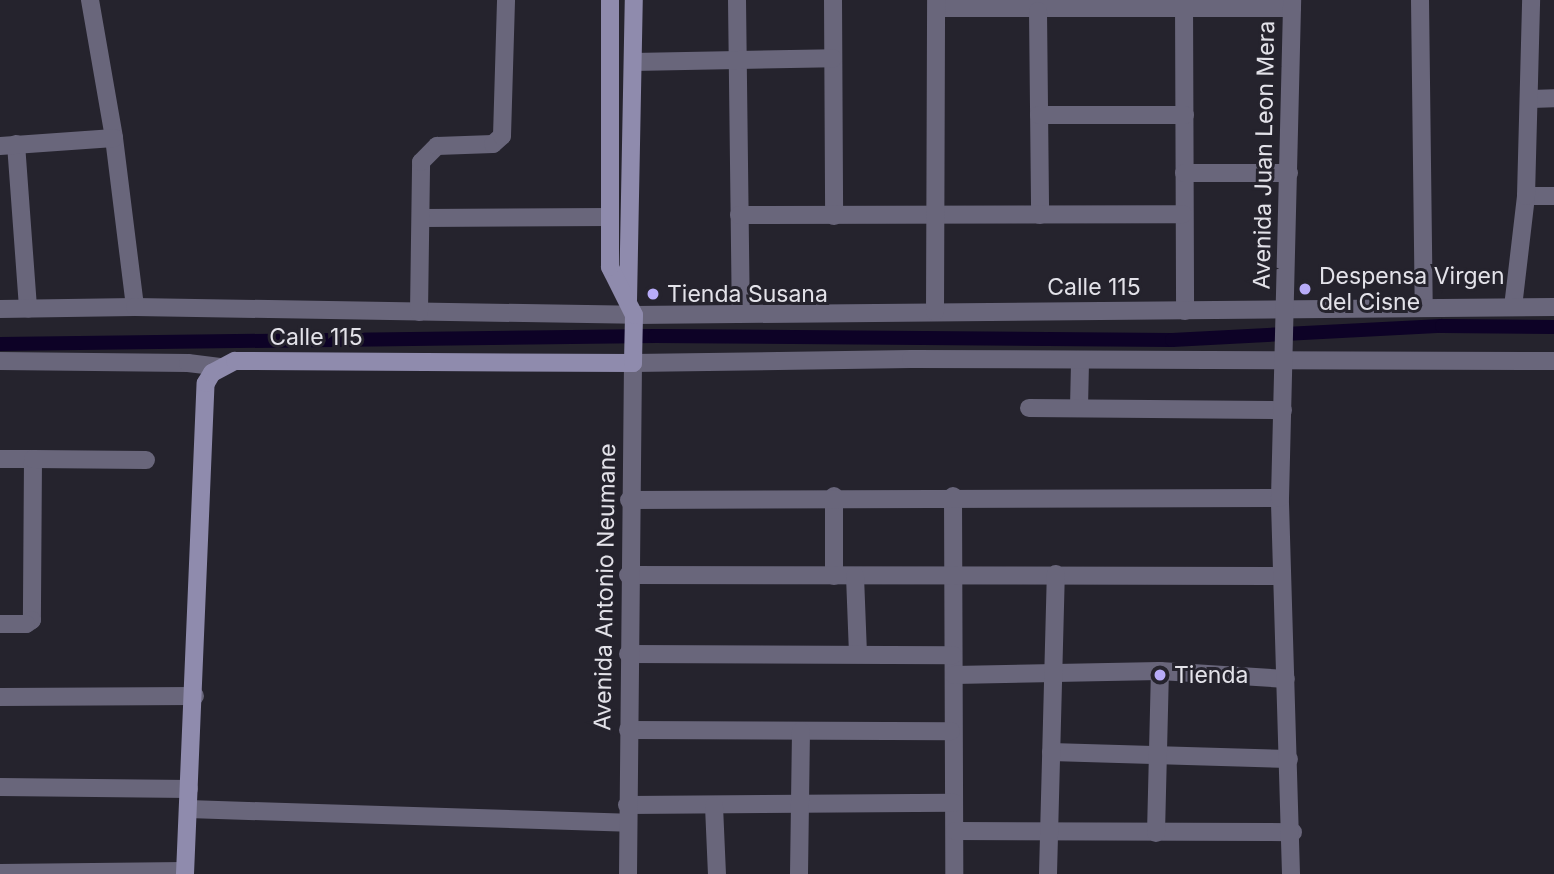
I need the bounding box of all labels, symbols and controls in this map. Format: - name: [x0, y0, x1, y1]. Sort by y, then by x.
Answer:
- street label: Avenida Juan Leon Mera: [1248, 21, 1280, 289]
- place label: Despensa Virgen del Cisne: [1319, 262, 1505, 316]
- street label: Calle 115: [1047, 273, 1141, 301]
- place label: Tienda Susana: [667, 280, 828, 308]
- marker: Despensa Virgen del Cisne: [1297, 281, 1313, 297]
- marker: Tienda Susana: [645, 286, 661, 302]
- street label: Calle 115: [269, 323, 363, 351]
- street label: Avenida Antonio Neumane: [589, 443, 621, 731]
- place label: Tienda: [1174, 661, 1248, 689]
- marker: Tienda: [1152, 667, 1168, 683]

